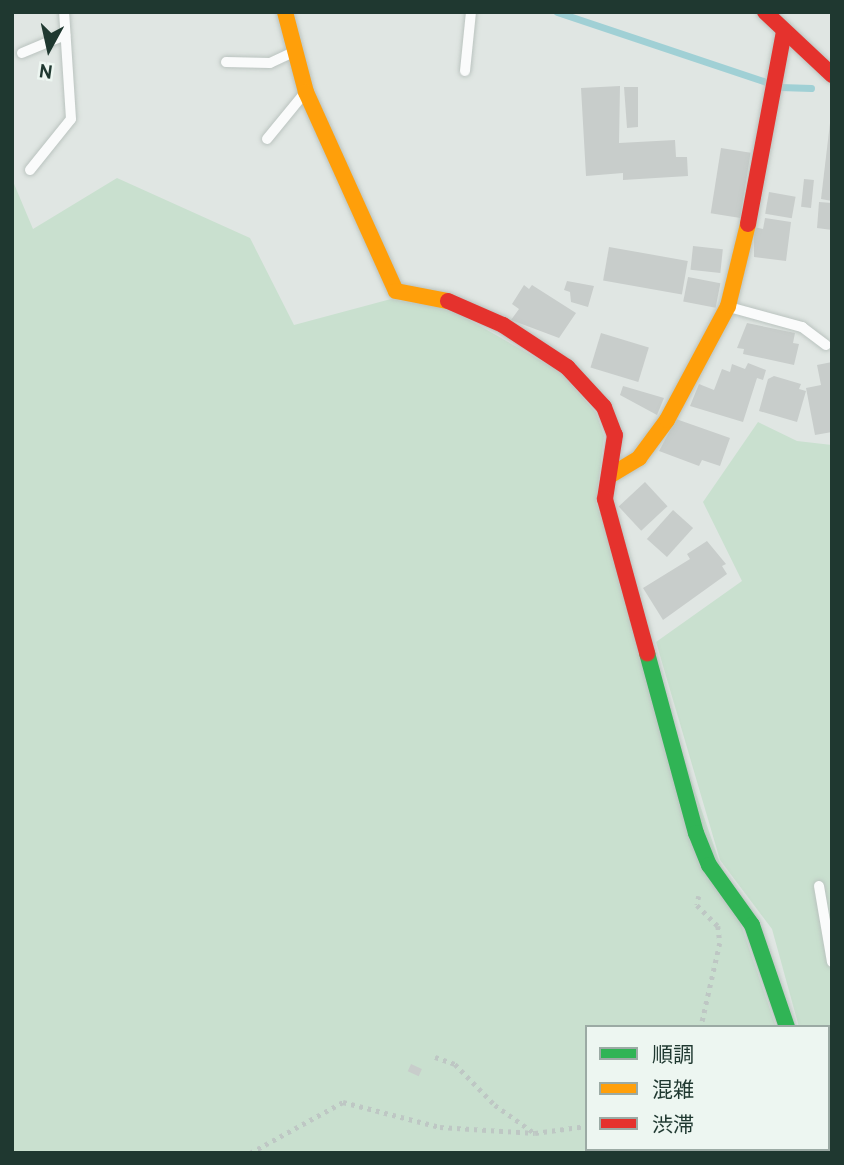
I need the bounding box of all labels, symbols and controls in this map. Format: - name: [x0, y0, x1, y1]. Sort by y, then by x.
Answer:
- north arrow: [14, 14, 84, 84]
- text: N: [38, 57, 55, 83]
- legend: [585, 1025, 830, 1151]
- text: 順調: [652, 1043, 694, 1070]
- text: 混雑: [652, 1078, 694, 1105]
- text: 渋滞: [652, 1113, 694, 1140]

